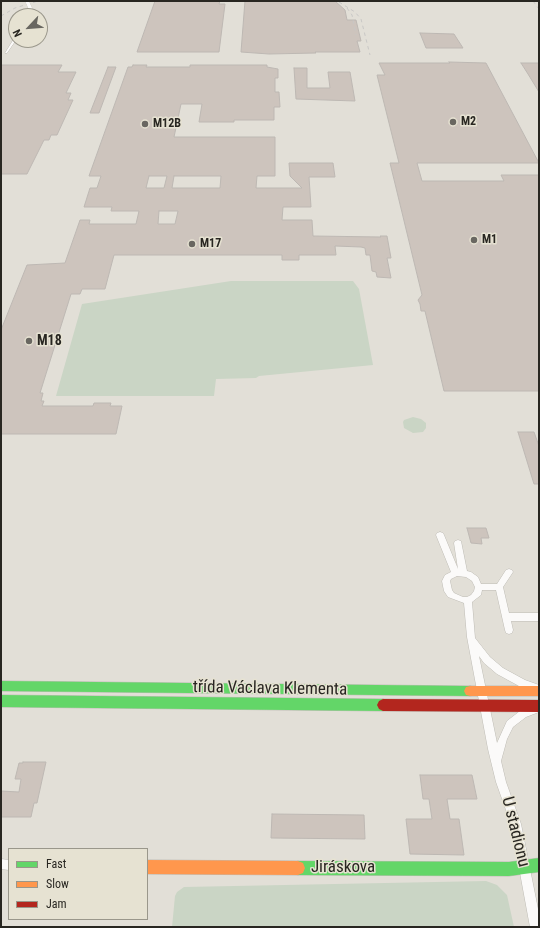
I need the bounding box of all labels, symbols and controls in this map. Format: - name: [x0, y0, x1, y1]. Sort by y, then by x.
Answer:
- north arrow: [8, 8, 48, 48]
- text: N: [10, 27, 25, 39]
- place label: M2: [461, 115, 476, 129]
- place label: M12B: [153, 117, 181, 131]
- marker: M2: [448, 117, 458, 127]
- marker: M12B: [140, 119, 150, 129]
- place label: M1: [482, 233, 497, 247]
- marker: M1: [469, 235, 479, 245]
- place label: M17: [200, 237, 221, 251]
- marker: M17: [187, 239, 197, 249]
- place label: M18: [37, 333, 62, 349]
- marker: M18: [24, 336, 34, 346]
- street label: třída Václava Klementa: [193, 677, 347, 701]
- street label: U stadionu: [496, 795, 534, 869]
- legend: [8, 848, 148, 920]
- text: Fast: [46, 857, 66, 871]
- street label: Jiráskova: [311, 858, 375, 878]
- text: Slow: [46, 877, 69, 891]
- text: Jam: [46, 897, 67, 911]

